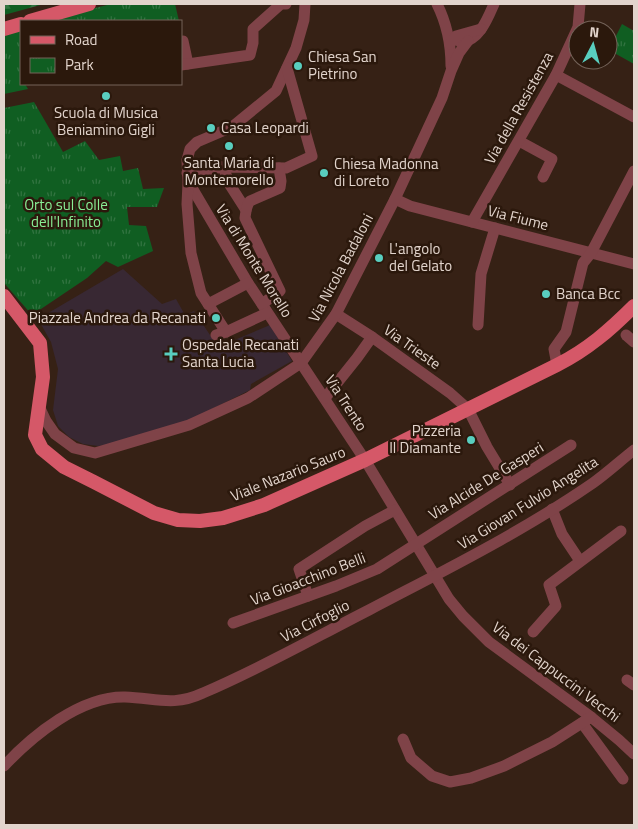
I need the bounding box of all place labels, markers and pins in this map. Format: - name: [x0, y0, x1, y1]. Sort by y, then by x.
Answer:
- place label: Chiesa San Pietrino: [308, 45, 377, 85]
- marker: Chiesa San Pietrino: [292, 60, 304, 72]
- marker: Scuola di Musica Beniamino Gigli: [100, 90, 112, 102]
- place label: Scuola di Musica Beniamino Gigli: [54, 101, 159, 141]
- place label: Casa Leopardi: [221, 116, 309, 139]
- marker: Casa Leopardi: [205, 122, 217, 134]
- marker: Santa Maria di Montemorello: [223, 140, 235, 152]
- place label: Santa Maria di Montemorello: [184, 151, 274, 191]
- place label: Chiesa Madonna di Loreto: [334, 152, 439, 192]
- marker: Chiesa Madonna di Loreto: [318, 167, 330, 179]
- place label: L'angolo del Gelato: [389, 237, 452, 277]
- marker: L'angolo del Gelato: [373, 252, 385, 264]
- place label: Banca Bcc: [556, 282, 620, 305]
- marker: Banca Bcc: [540, 288, 552, 300]
- place label: Piazzale Andrea da Recanati: [29, 306, 206, 329]
- marker: Piazzale Andrea da Recanati: [210, 312, 222, 324]
- place label: Ospedale Recanati Santa Lucia: [182, 333, 299, 373]
- marker: Ospedale Recanati Santa Lucia: [164, 347, 178, 361]
- place label: Pizzeria Il Diamante: [389, 419, 461, 459]
- marker: Pizzeria Il Diamante: [465, 434, 477, 446]

